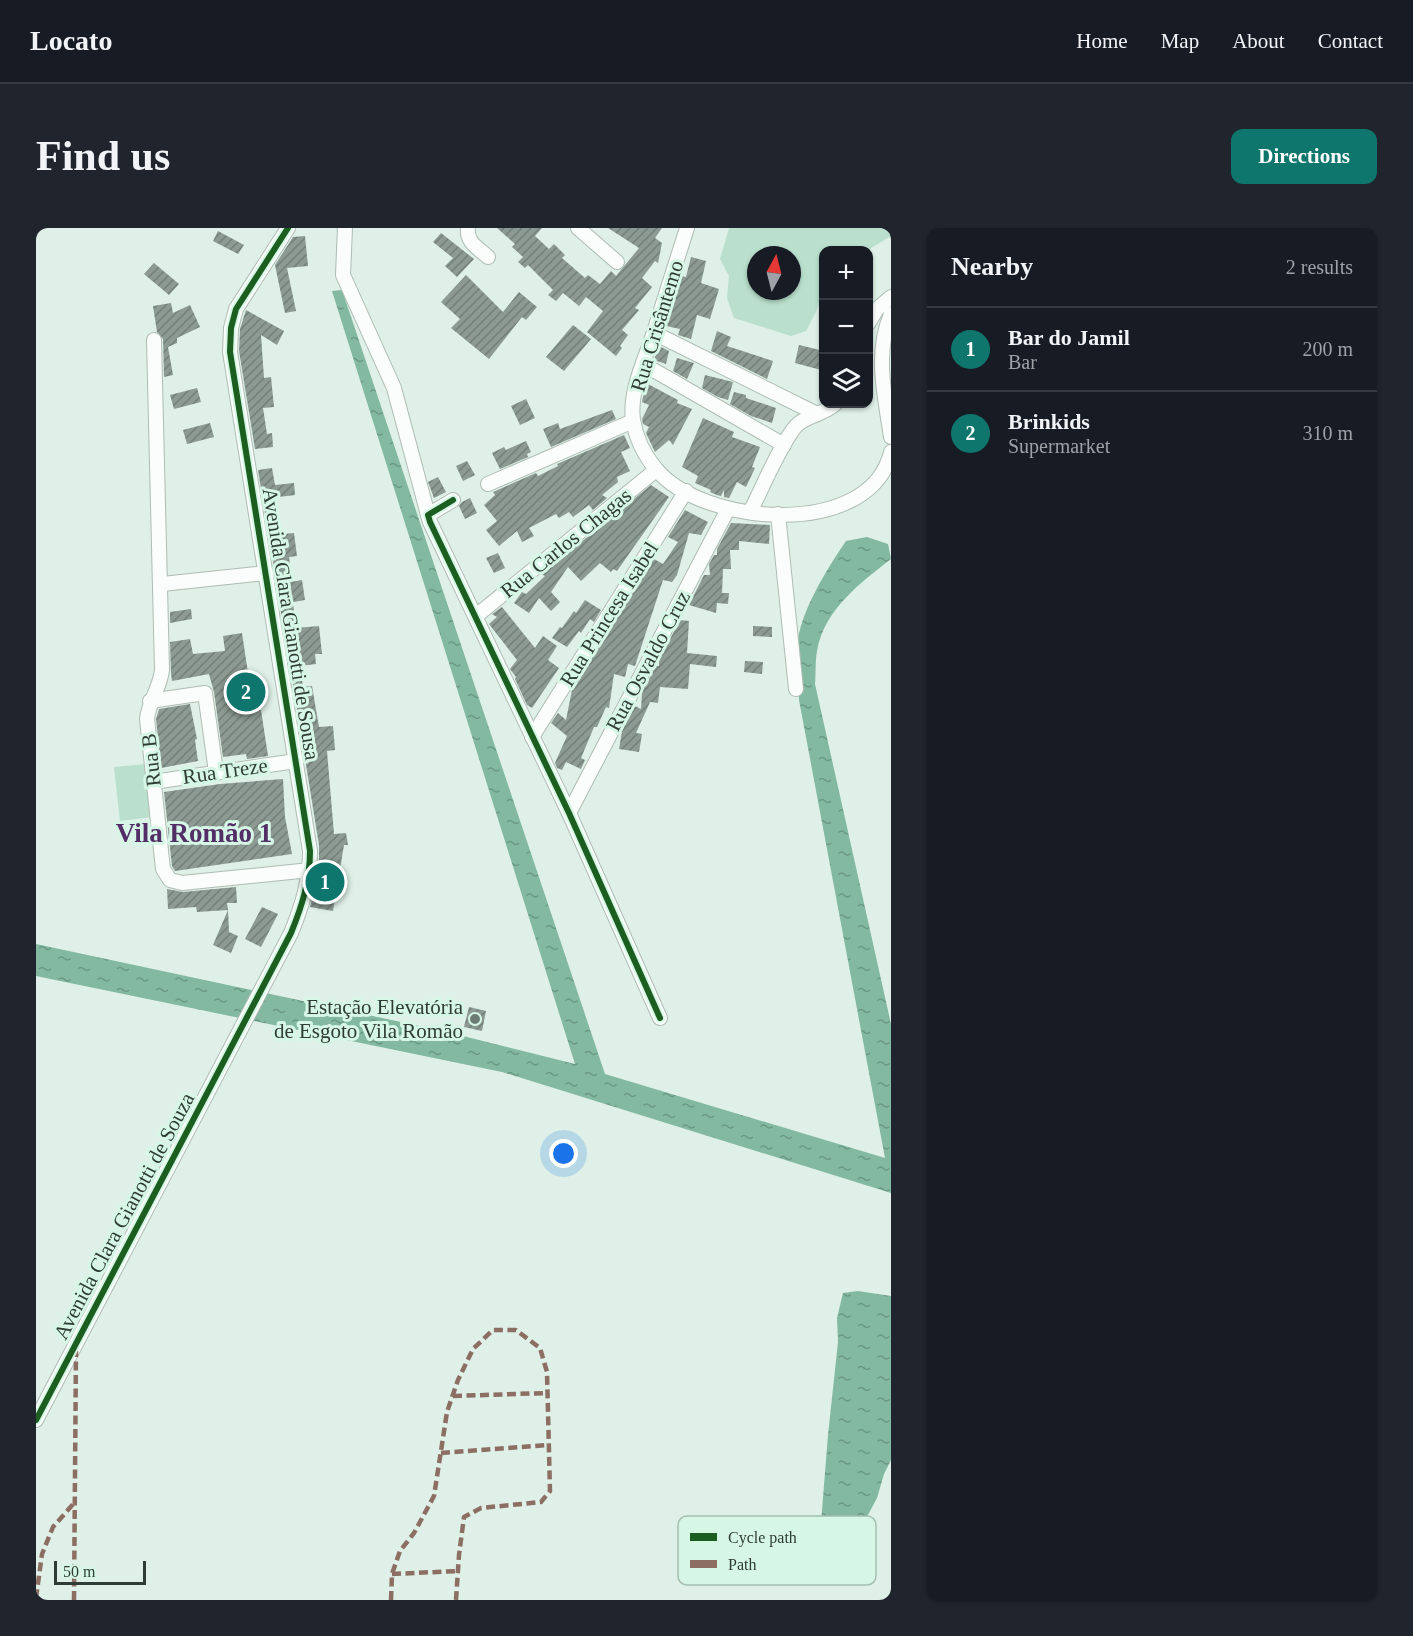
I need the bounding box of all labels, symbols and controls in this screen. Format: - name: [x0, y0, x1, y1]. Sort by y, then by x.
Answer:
- text: Locato: [30, 25, 112, 56]
- text: Home: [1076, 29, 1128, 53]
- text: Map: [1161, 29, 1199, 53]
- text: About: [1232, 29, 1285, 53]
- text: Contact: [1318, 29, 1383, 53]
- button: Directions: [1231, 129, 1377, 184]
- text: Find us: [36, 133, 170, 179]
- north arrow: [747, 246, 801, 300]
- map controls: [819, 246, 873, 408]
- button: +: [819, 246, 873, 300]
- text: Nearby: [951, 252, 1033, 281]
- text: 2 results: [1286, 256, 1353, 278]
- street label: Rua Crisântemo: [626, 258, 688, 394]
- button: −: [819, 300, 873, 354]
- text: Bar do Jamil: [1008, 325, 1130, 350]
- text: 1: [966, 338, 976, 360]
- text: 200 m: [1302, 338, 1353, 360]
- text: Bar: [1008, 351, 1037, 373]
- button: layers: [819, 354, 873, 408]
- text: Brinkids: [1008, 409, 1090, 434]
- text: 2: [966, 422, 976, 444]
- text: 310 m: [1302, 422, 1353, 444]
- text: Supermarket: [1008, 435, 1110, 457]
- street label: Rua Carlos Chagas: [496, 483, 636, 603]
- street label: Avenida Clara Gianotti de Sousa: [258, 486, 324, 762]
- street label: Rua Princesa Isabel: [555, 537, 663, 691]
- street label: Rua Osvaldo Cruz: [601, 587, 695, 735]
- pin: 2: [226, 670, 266, 714]
- street label: Rua B: [136, 732, 166, 788]
- street label: Rua Treze: [181, 753, 269, 789]
- district label: Vila Romão 1: [116, 818, 272, 848]
- pin: 1: [306, 860, 344, 904]
- place label: Estação Elevatória de Esgoto Vila Romão: [274, 995, 464, 1043]
- marker: Estação Elevatória de Esgoto Vila Romão: [468, 1012, 482, 1026]
- street label: Avenida Clara Gianotti de Souza: [49, 1088, 200, 1343]
- your location: [549, 1139, 578, 1168]
- legend: [678, 1516, 876, 1585]
- text: Cycle path: [728, 1529, 797, 1547]
- text: Path: [728, 1556, 756, 1573]
- scale bar: [54, 1558, 146, 1586]
- text: 50 m: [63, 1563, 95, 1580]

